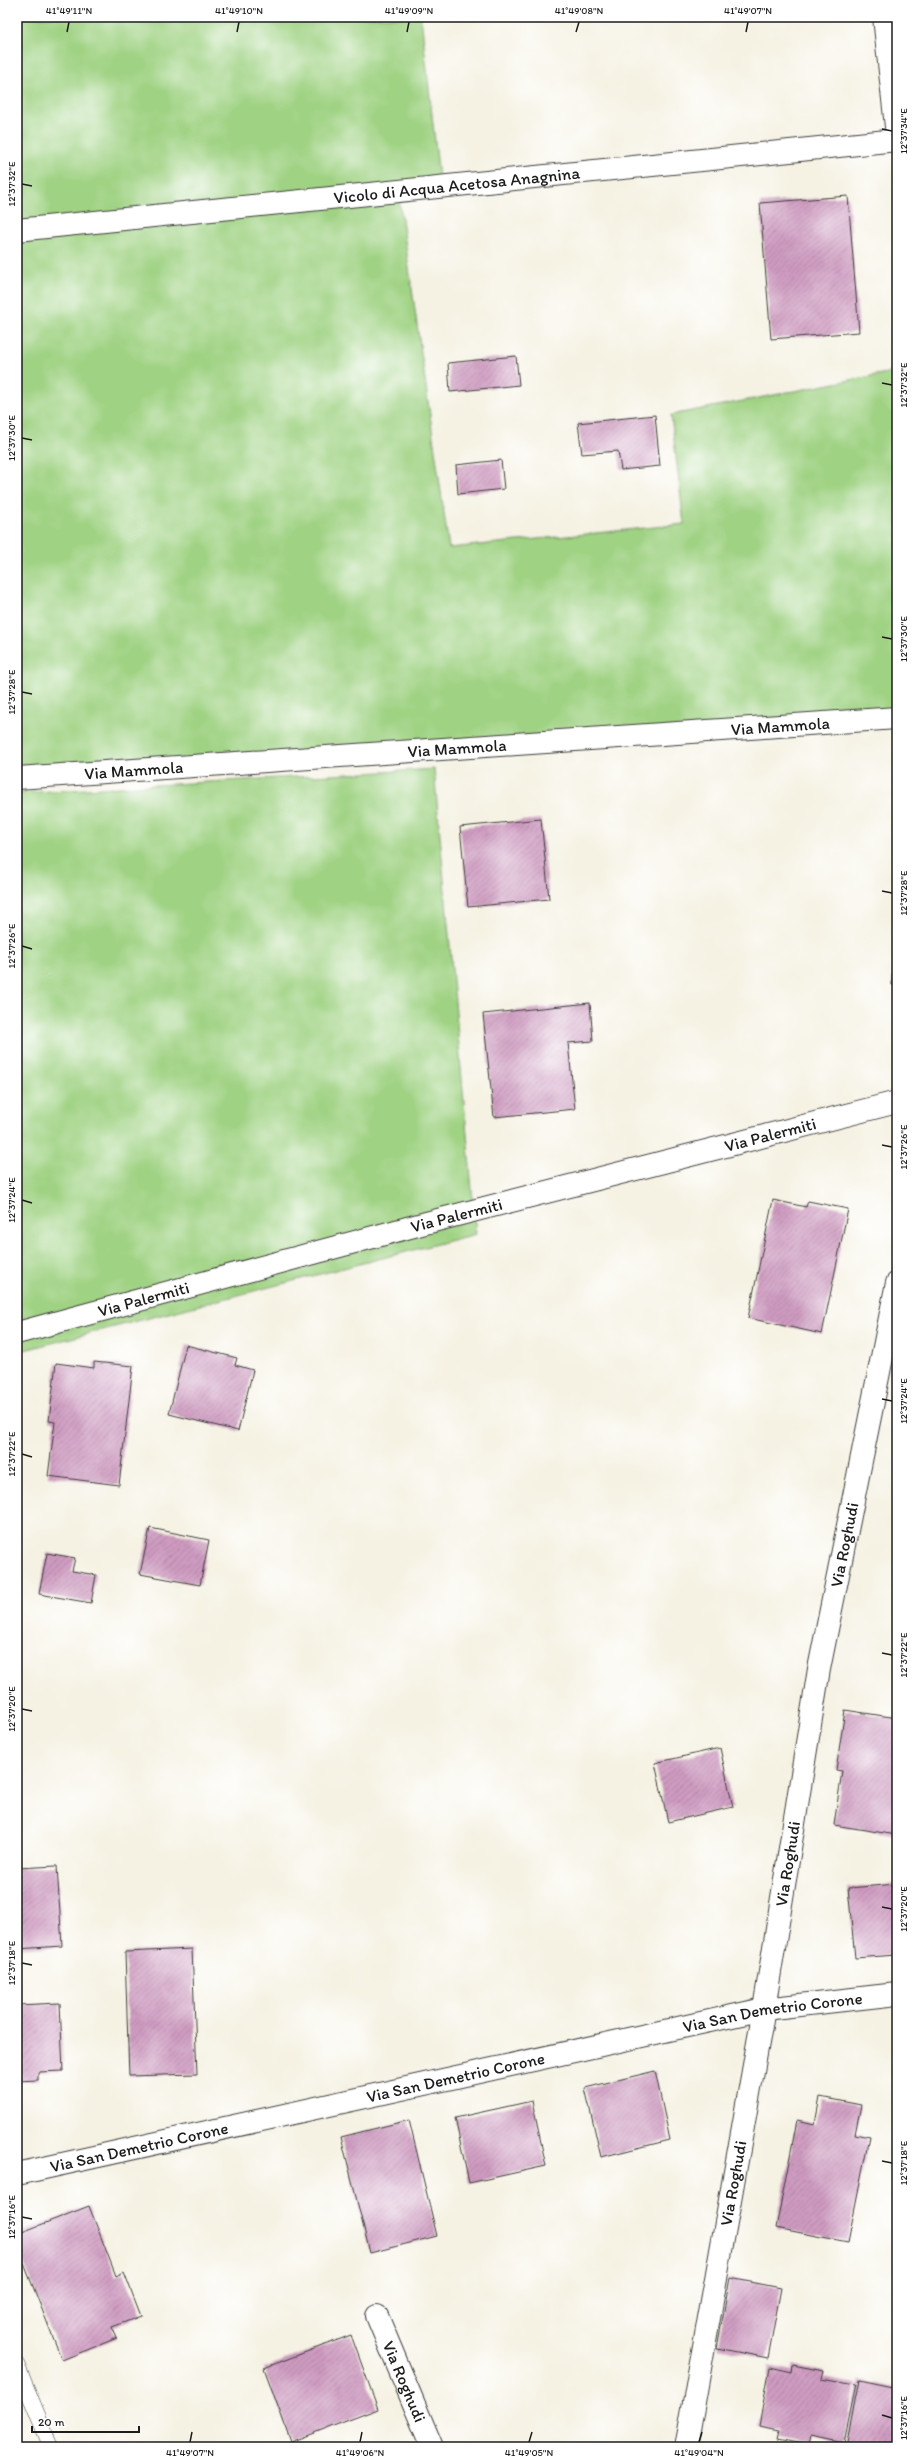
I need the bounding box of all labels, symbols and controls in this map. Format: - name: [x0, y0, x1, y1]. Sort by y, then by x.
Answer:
- text: 41°49'11"N: [46, 4, 92, 17]
- text: 41°49'10"N: [215, 4, 263, 17]
- text: 41°49'09"N: [385, 4, 433, 17]
- text: 41°49'08"N: [555, 4, 604, 17]
- text: 41°49'07"N: [724, 4, 772, 17]
- text: 12°37'34"E: [897, 108, 910, 154]
- text: 12°37'32"E: [5, 161, 18, 207]
- street label: Vicolo di Acqua Acetosa Anagnina: [333, 162, 581, 208]
- text: 12°37'32"E: [897, 362, 910, 408]
- text: 12°37'30"E: [5, 415, 18, 461]
- text: 12°37'30"E: [897, 616, 910, 662]
- text: 12°37'28"E: [5, 669, 18, 715]
- street label: Via Mammola: [730, 713, 830, 739]
- street label: Via Mammola: [407, 735, 507, 761]
- street label: Via Mammola: [84, 757, 184, 783]
- text: 12°37'28"E: [897, 870, 910, 916]
- text: 12°37'26"E: [5, 923, 18, 968]
- street label: Via Palermiti: [722, 1113, 818, 1156]
- text: 12°37'26"E: [897, 1124, 910, 1169]
- text: 12°37'24"E: [5, 1177, 18, 1223]
- street label: Via Palermiti: [408, 1194, 504, 1237]
- street label: Via Palermiti: [96, 1277, 191, 1321]
- text: 12°37'24"E: [897, 1378, 910, 1424]
- text: 12°37'22"E: [5, 1431, 18, 1476]
- street label: Via Roghudi: [826, 1501, 862, 1589]
- text: 12°37'22"E: [897, 1632, 910, 1677]
- text: 12°37'20"E: [5, 1686, 18, 1732]
- street label: Via Roghudi: [771, 1820, 804, 1908]
- text: 12°37'20"E: [897, 1886, 910, 1932]
- text: 12°37'18"E: [5, 1940, 18, 1985]
- street label: Via San Demetrio Corone: [681, 1988, 863, 2037]
- street label: Via San Demetrio Corone: [364, 2048, 546, 2107]
- street label: Via San Demetrio Corone: [48, 2118, 230, 2176]
- street label: Via Roghudi: [716, 2139, 750, 2227]
- text: 12°37'18"E: [897, 2140, 910, 2185]
- text: 12°37'16"E: [5, 2194, 18, 2239]
- street label: Via Roghudi: [379, 2338, 430, 2425]
- text: 12°37'16"E: [897, 2395, 910, 2440]
- scale bar: [32, 2408, 139, 2434]
- text: 20 m: [38, 2415, 65, 2429]
- text: 41°49'07"N: [166, 2446, 214, 2459]
- text: 41°49'06"N: [336, 2446, 385, 2459]
- text: 41°49'05"N: [505, 2446, 554, 2459]
- text: 41°49'04"N: [674, 2446, 724, 2459]

